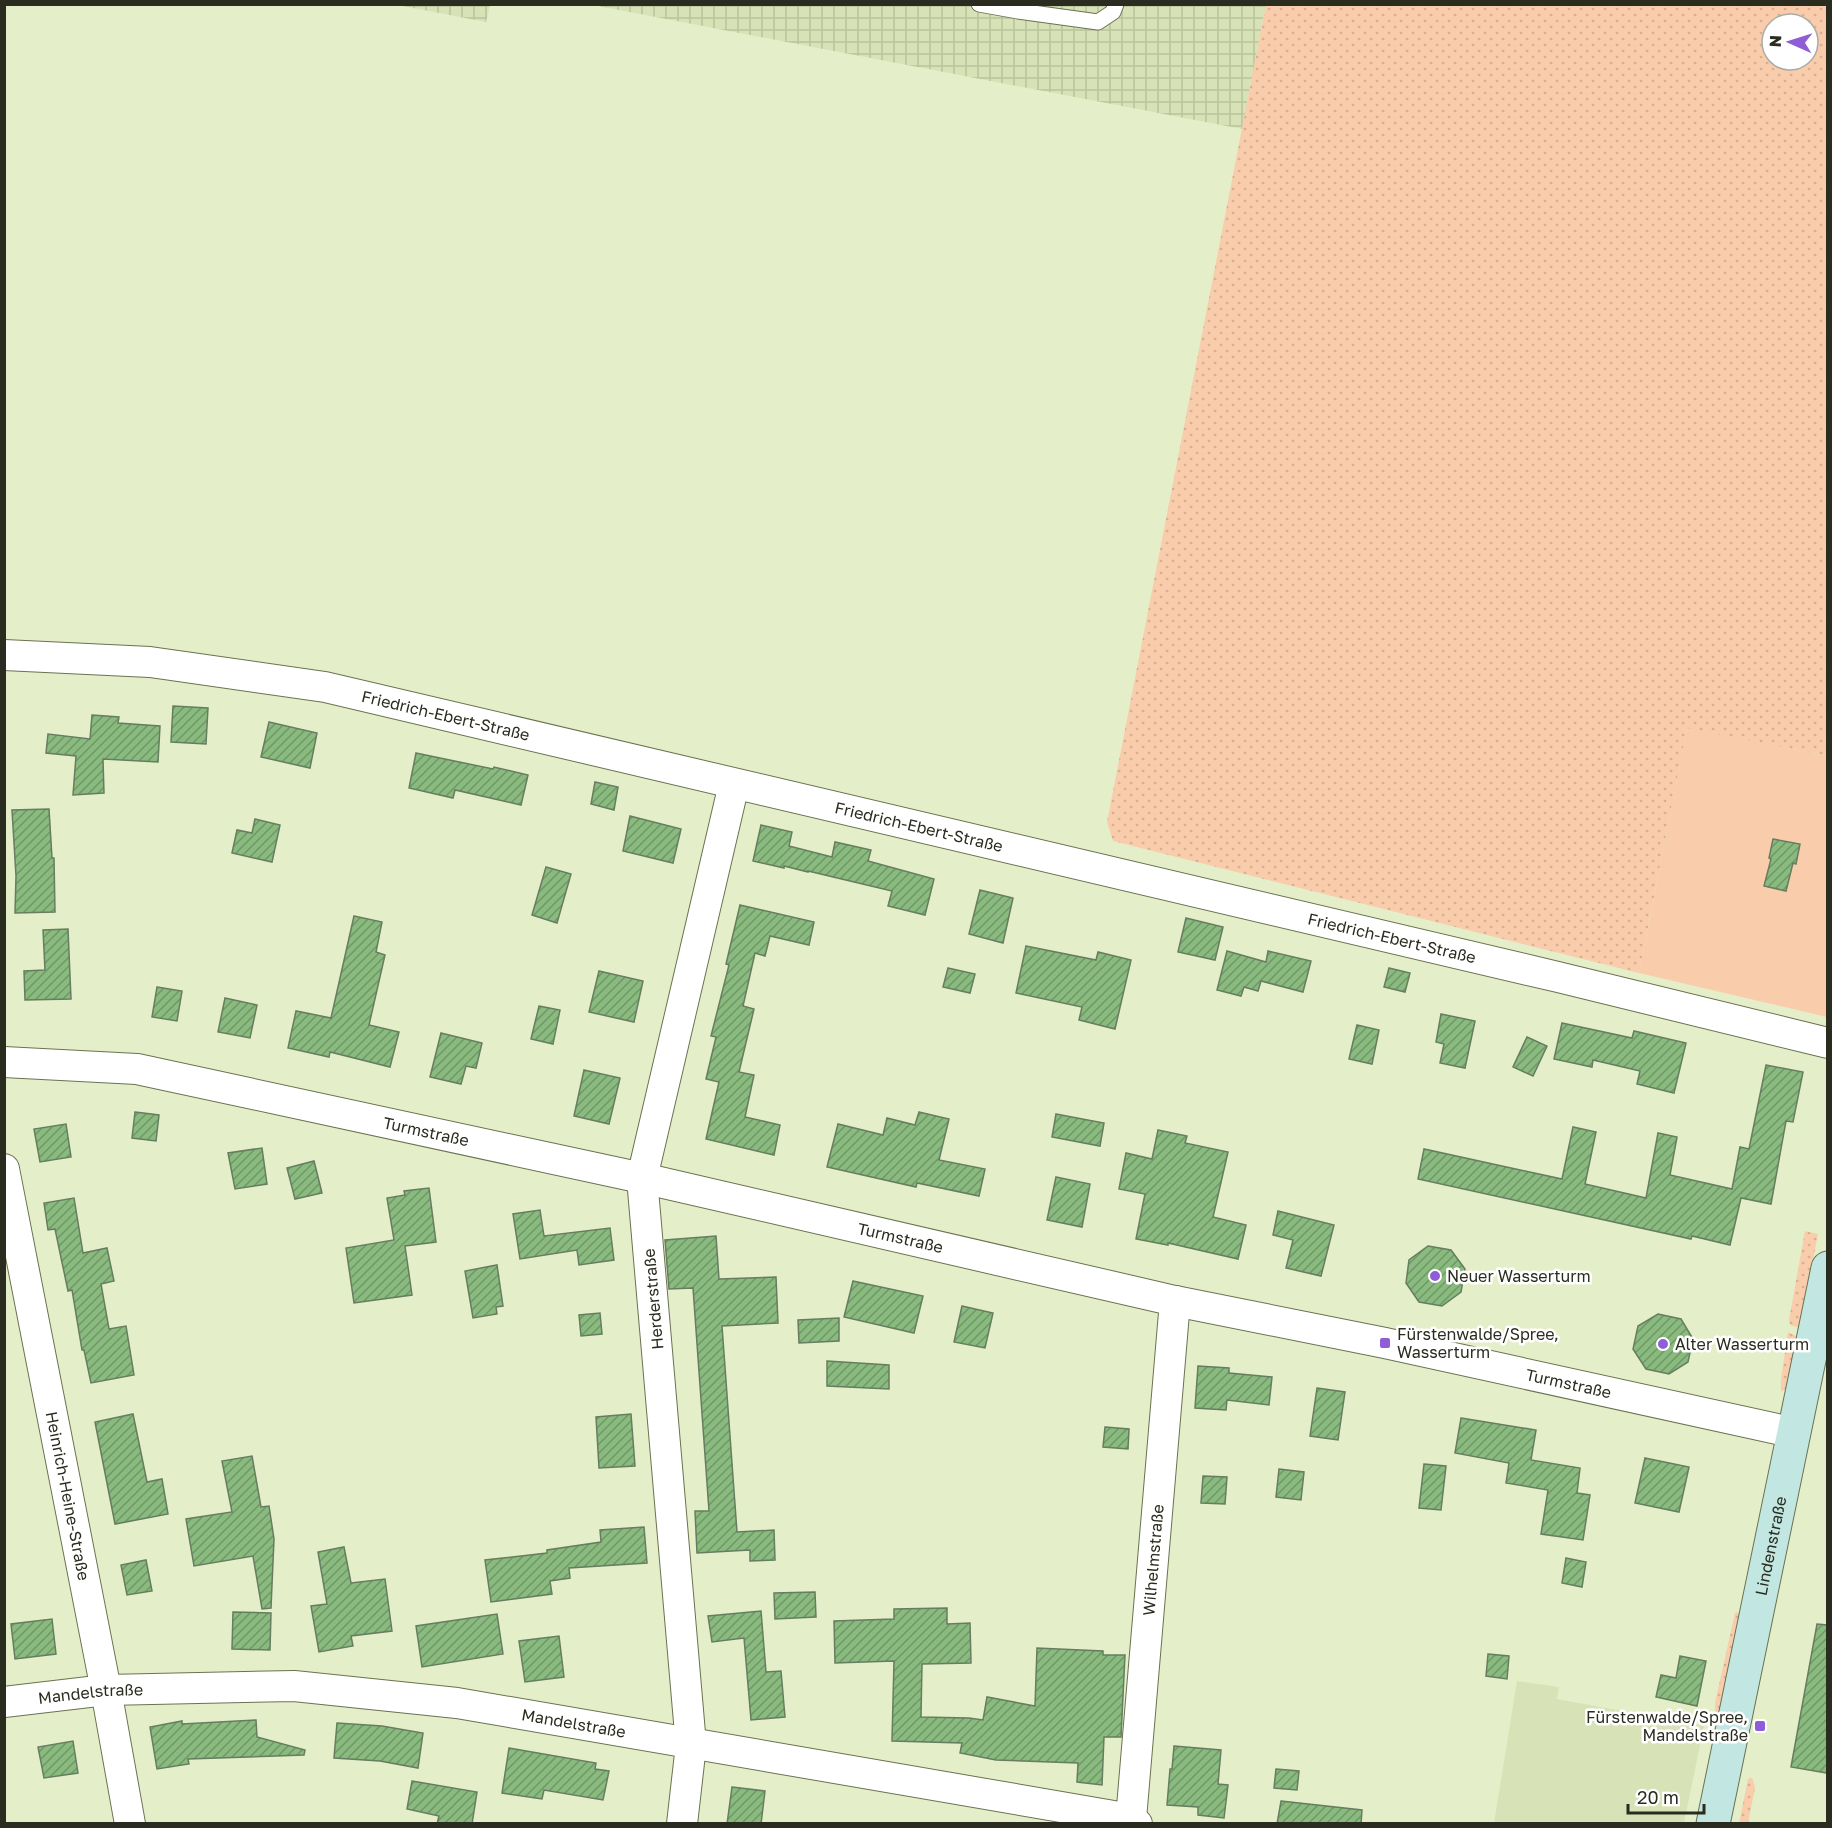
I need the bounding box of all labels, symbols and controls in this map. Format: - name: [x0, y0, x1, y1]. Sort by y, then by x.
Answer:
- north arrow: [1760, 12, 1820, 72]
- text: N: [1765, 35, 1785, 48]
- street label: Friedrich-Ebert-Straße: [360, 686, 532, 745]
- street label: Friedrich-Ebert-Straße: [833, 797, 1005, 856]
- street label: Friedrich-Ebert-Straße: [1306, 909, 1478, 967]
- street label: Turmstraße: [381, 1112, 471, 1150]
- street label: Turmstraße: [856, 1218, 945, 1257]
- street label: Herderstraße: [639, 1248, 667, 1350]
- place label: Neuer Wasserturm: [1447, 1266, 1591, 1286]
- marker: Neuer Wasserturm: [1428, 1269, 1442, 1283]
- place label: Fürstenwalde/Spree, Wasserturm: [1397, 1324, 1559, 1362]
- place label: Alter Wasserturm: [1675, 1334, 1809, 1354]
- marker: Fürstenwalde/Spree, Wasserturm: [1378, 1336, 1392, 1350]
- marker: Alter Wasserturm: [1656, 1337, 1670, 1351]
- street label: Turmstraße: [1524, 1364, 1613, 1402]
- street label: Heinrich-Heine-Straße: [42, 1410, 94, 1582]
- street label: Lindenstraße: [1751, 1494, 1791, 1597]
- street label: Wilhelmstraße: [1138, 1503, 1168, 1616]
- street label: Mandelstraße: [37, 1679, 143, 1708]
- street label: Mandelstraße: [520, 1704, 627, 1742]
- place label: Fürstenwalde/Spree, Mandelstraße: [1586, 1707, 1748, 1745]
- marker: Fürstenwalde/Spree, Mandelstraße: [1753, 1719, 1767, 1733]
- scale bar: [1628, 1777, 1704, 1815]
- text: 20 m: [1637, 1786, 1679, 1808]

